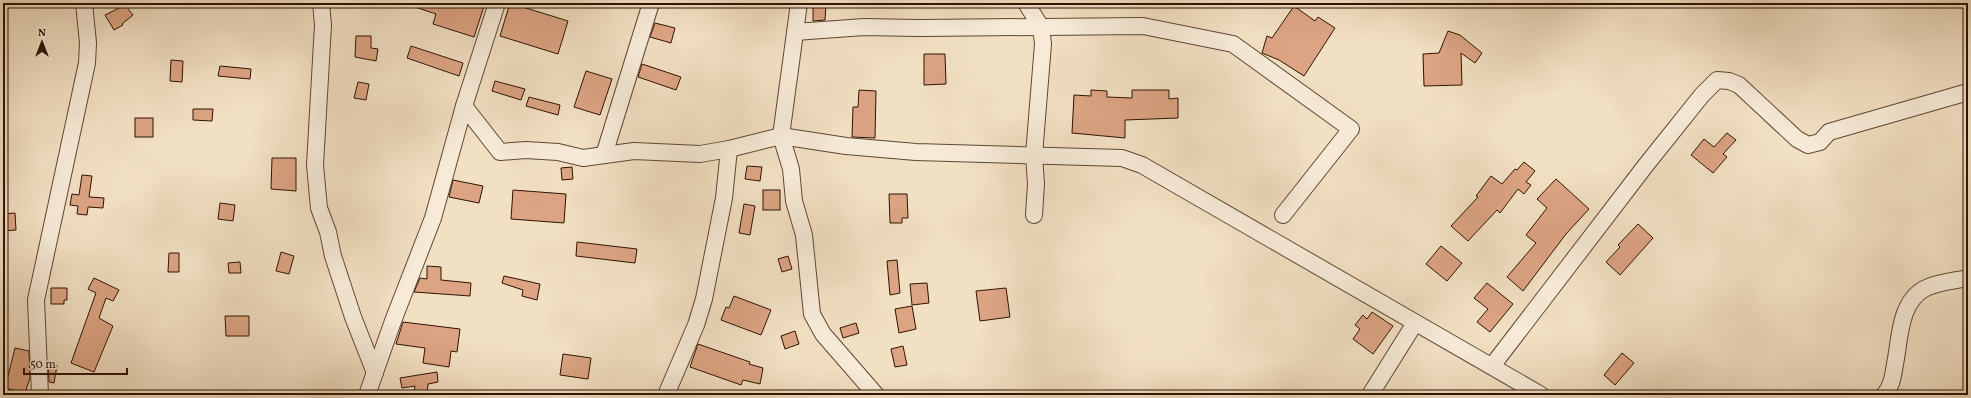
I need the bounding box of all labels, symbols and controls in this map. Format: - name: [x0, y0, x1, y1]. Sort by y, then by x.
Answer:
- north arrow: [22, 22, 62, 62]
- text: N: [38, 26, 46, 41]
- scale bar: [24, 350, 127, 376]
- text: 50 m: [30, 357, 56, 373]

